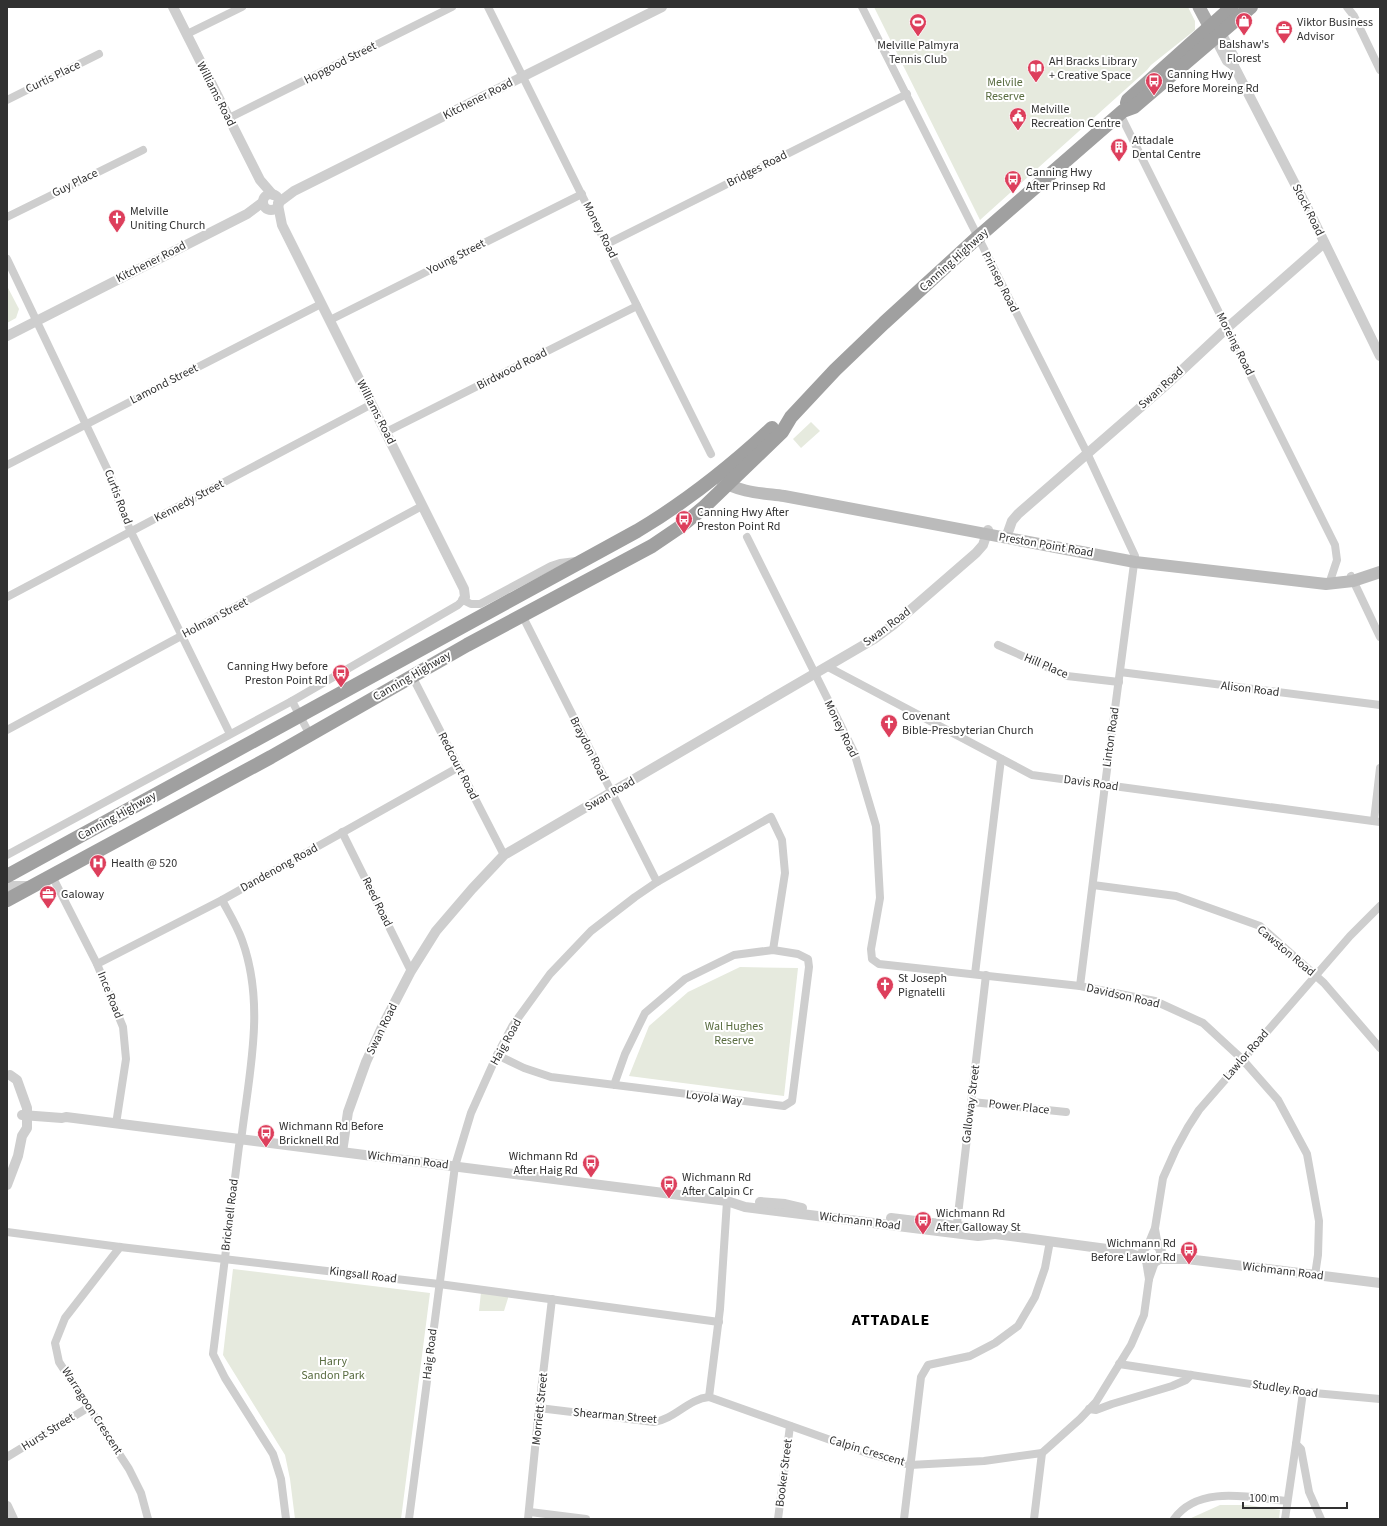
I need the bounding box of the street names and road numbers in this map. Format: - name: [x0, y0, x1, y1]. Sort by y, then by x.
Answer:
- street label: Hopgood Street: [301, 37, 379, 89]
- street label: Curtis Place: [23, 56, 83, 98]
- street label: Williams Road: [192, 59, 240, 129]
- street label: Kitchener Road: [440, 74, 516, 124]
- street label: Bridges Road: [724, 146, 790, 192]
- street label: Guy Place: [49, 165, 101, 201]
- street label: Stock Road: [1288, 181, 1328, 239]
- street label: Money Road: [578, 199, 622, 261]
- street label: Canning Highway: [916, 224, 992, 296]
- street label: Young Street: [423, 235, 488, 279]
- street label: Kitchener Road: [113, 237, 189, 287]
- street label: Prinsep Road: [977, 249, 1023, 315]
- street label: Moreing Road: [1212, 309, 1258, 379]
- street label: Birdwood Road: [474, 344, 550, 394]
- street label: Lamond Street: [127, 360, 201, 408]
- street label: Swan Road: [1135, 363, 1187, 413]
- street label: Williams Road: [352, 377, 400, 447]
- street label: Curtis Road: [100, 467, 136, 527]
- street label: Kennedy Street: [151, 476, 227, 526]
- street label: Preston Point Road: [997, 528, 1095, 562]
- street label: Holman Street: [179, 593, 251, 643]
- street label: Swan Road: [860, 603, 914, 651]
- street label: Canning Highway: [370, 647, 454, 705]
- street label: Hill Place: [1021, 649, 1071, 683]
- street label: Alison Road: [1220, 677, 1280, 701]
- street label: Money Road: [820, 698, 862, 760]
- street label: Linton Road: [1098, 706, 1124, 768]
- street label: Braydon Road: [565, 714, 613, 784]
- street label: Redcourt Road: [434, 729, 482, 803]
- street label: Davis Road: [1062, 771, 1120, 795]
- street label: Swan Road: [582, 773, 638, 815]
- street label: Canning Highway: [75, 787, 160, 845]
- street label: Dandenong Road: [237, 840, 321, 896]
- street label: Reed Road: [358, 874, 396, 930]
- street label: Cawston Road: [1253, 922, 1319, 980]
- street label: Ince Road: [93, 969, 127, 1021]
- street label: Davidson Road: [1085, 979, 1161, 1013]
- street label: Swan Road: [362, 1000, 402, 1058]
- street label: Haig Road: [486, 1016, 526, 1068]
- street label: Lawlor Road: [1219, 1026, 1273, 1084]
- street label: Galloway Street: [958, 1064, 984, 1144]
- street label: Loyola Way: [685, 1086, 744, 1110]
- street label: Power Place: [988, 1095, 1050, 1119]
- street label: Wichmann Road: [366, 1147, 450, 1173]
- street label: Bricknell Road: [217, 1178, 243, 1252]
- street label: Wichmann Road: [818, 1208, 902, 1234]
- street label: Wichmann Road: [1241, 1258, 1325, 1284]
- street label: Kingsall Road: [328, 1262, 398, 1288]
- street label: Haig Road: [418, 1328, 442, 1380]
- street label: Warragoon Crescent: [57, 1364, 127, 1458]
- street label: Morriett Street: [528, 1372, 552, 1446]
- street label: Studley Road: [1251, 1376, 1319, 1402]
- street label: Shearman Street: [572, 1404, 658, 1428]
- street label: Hurst Street: [18, 1409, 78, 1455]
- street label: Calpin Crescent: [827, 1431, 907, 1471]
- street label: Booker Street: [771, 1438, 797, 1508]

